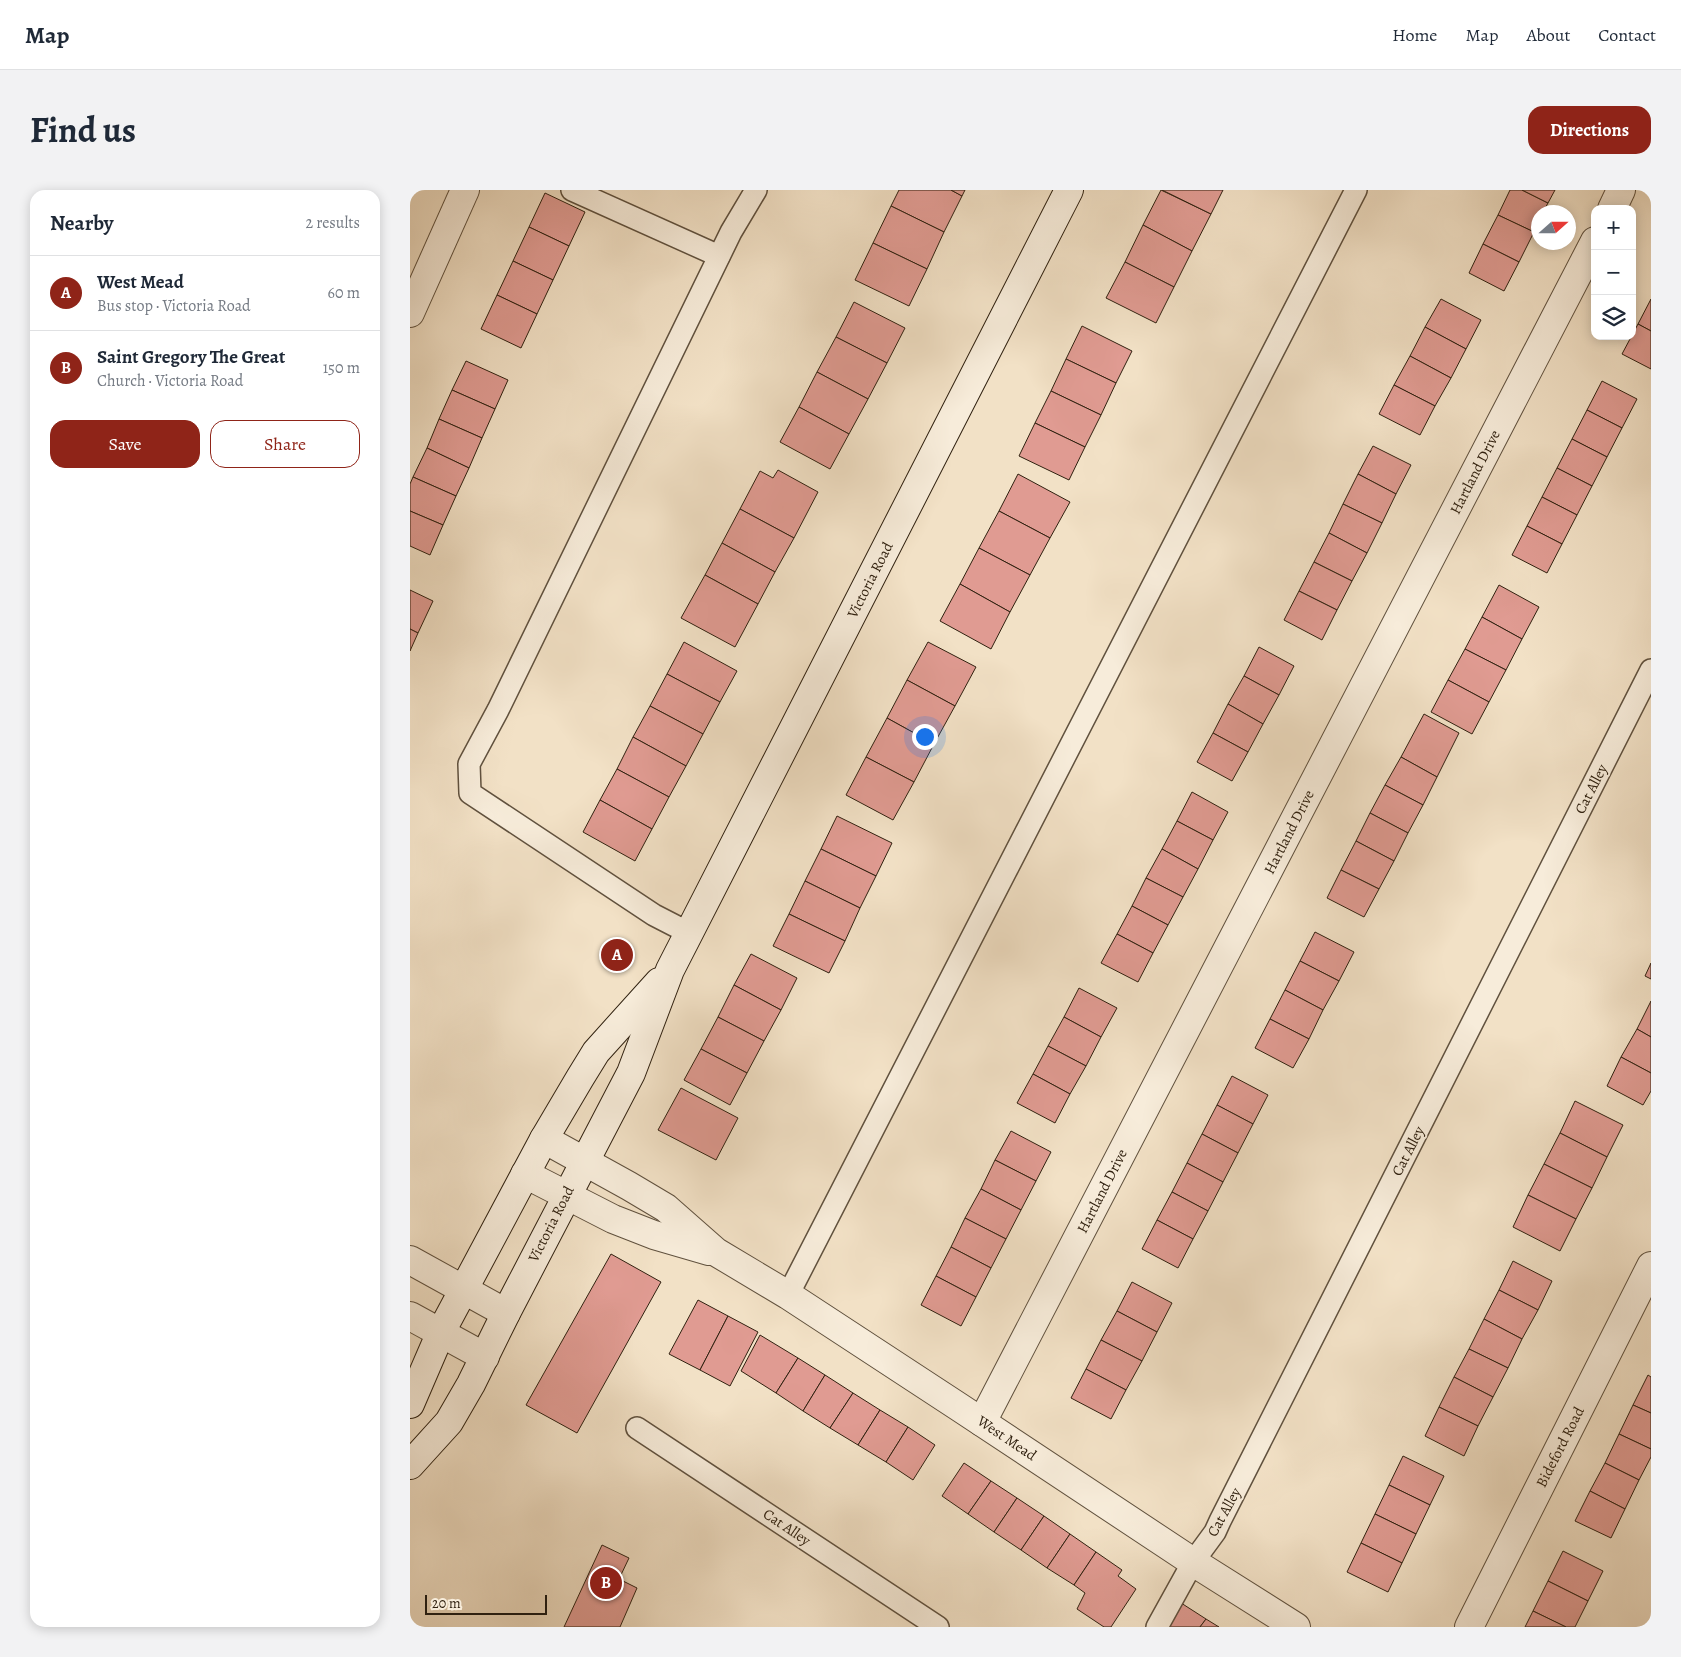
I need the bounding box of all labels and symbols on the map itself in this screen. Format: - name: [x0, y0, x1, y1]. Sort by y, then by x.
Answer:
- north arrow: [1531, 205, 1576, 250]
- street label: Hartland Drive: [1445, 426, 1505, 518]
- street label: Victoria Road: [842, 538, 898, 622]
- your location: [912, 724, 938, 750]
- street label: Cat Alley: [1570, 760, 1612, 817]
- street label: Hartland Drive: [1259, 786, 1319, 878]
- pin: A: [601, 936, 633, 974]
- street label: Cat Alley: [1387, 1122, 1429, 1179]
- street label: Hartland Drive: [1072, 1145, 1132, 1237]
- street label: Victoria Road: [523, 1182, 579, 1266]
- street label: Bideford Road: [1531, 1402, 1589, 1491]
- street label: West Mead: [973, 1410, 1041, 1466]
- street label: Cat Alley: [1202, 1483, 1246, 1540]
- street label: Cat Alley: [759, 1504, 815, 1550]
- pin: B: [590, 1564, 622, 1602]
- scale bar: [425, 1592, 548, 1615]

